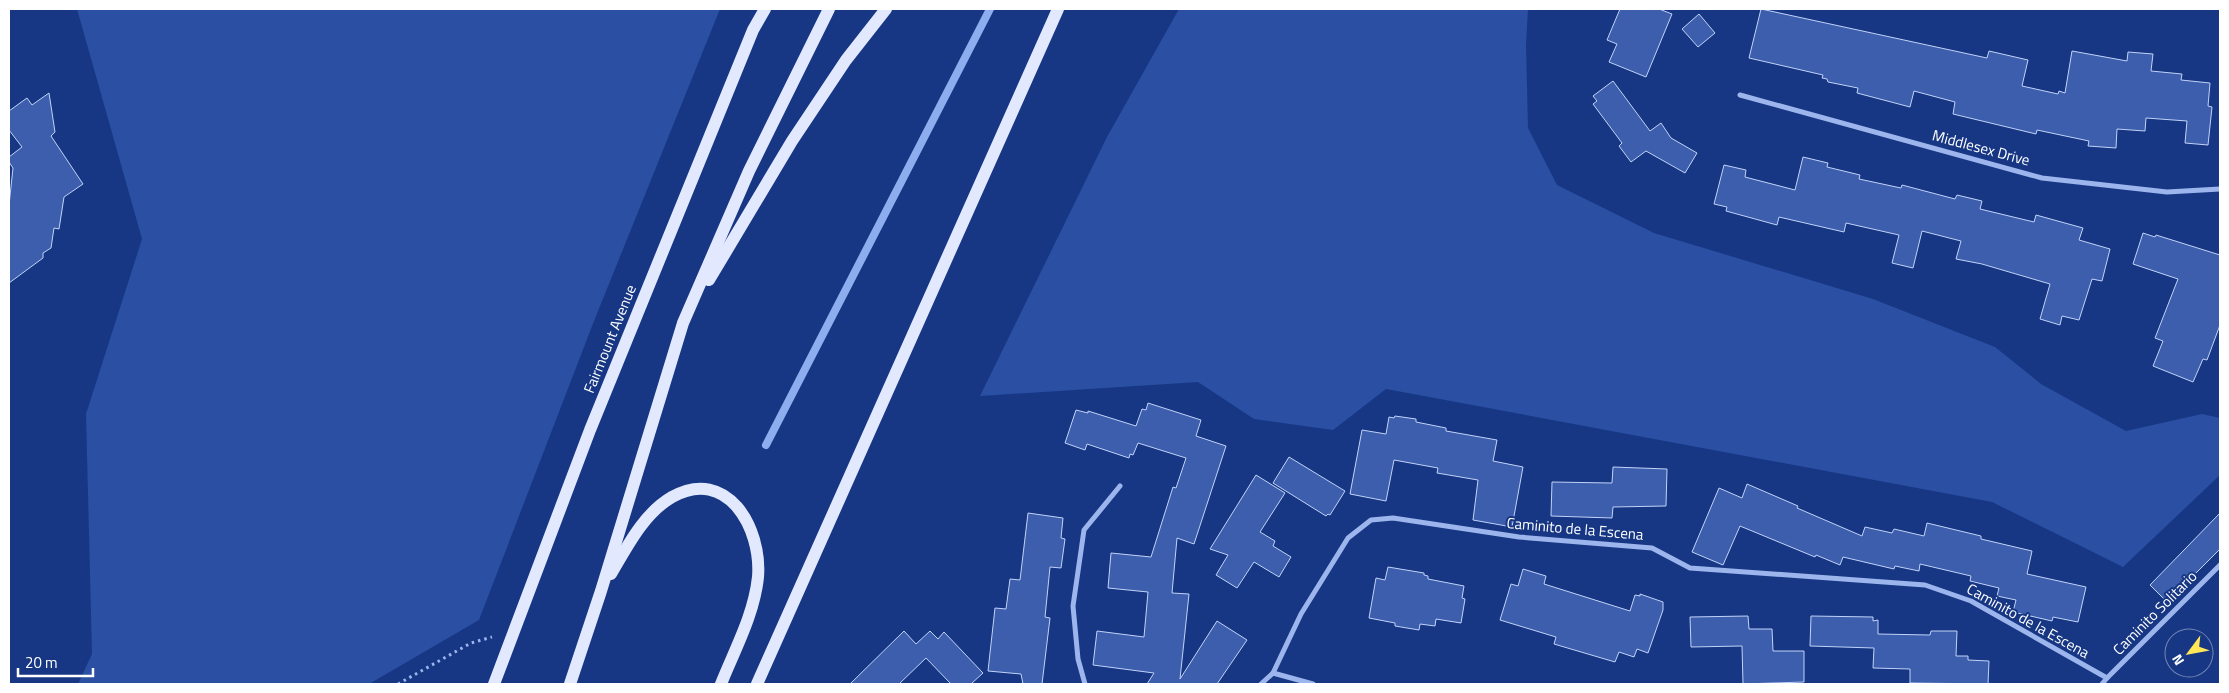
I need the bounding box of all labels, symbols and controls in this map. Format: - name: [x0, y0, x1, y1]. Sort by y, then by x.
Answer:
- street label: Middlesex Drive: [1930, 123, 2032, 172]
- street label: Fairmount Avenue: [577, 281, 642, 397]
- street label: Caminito de la Escena: [1506, 511, 1645, 546]
- street label: Caminito Solitario: [2107, 565, 2202, 660]
- street label: Caminito de la Escena: [1963, 577, 2094, 664]
- north arrow: [2164, 628, 2214, 678]
- scale bar: [18, 646, 92, 678]
- text: N: [2166, 650, 2189, 670]
- text: 20 m: [25, 651, 58, 674]

